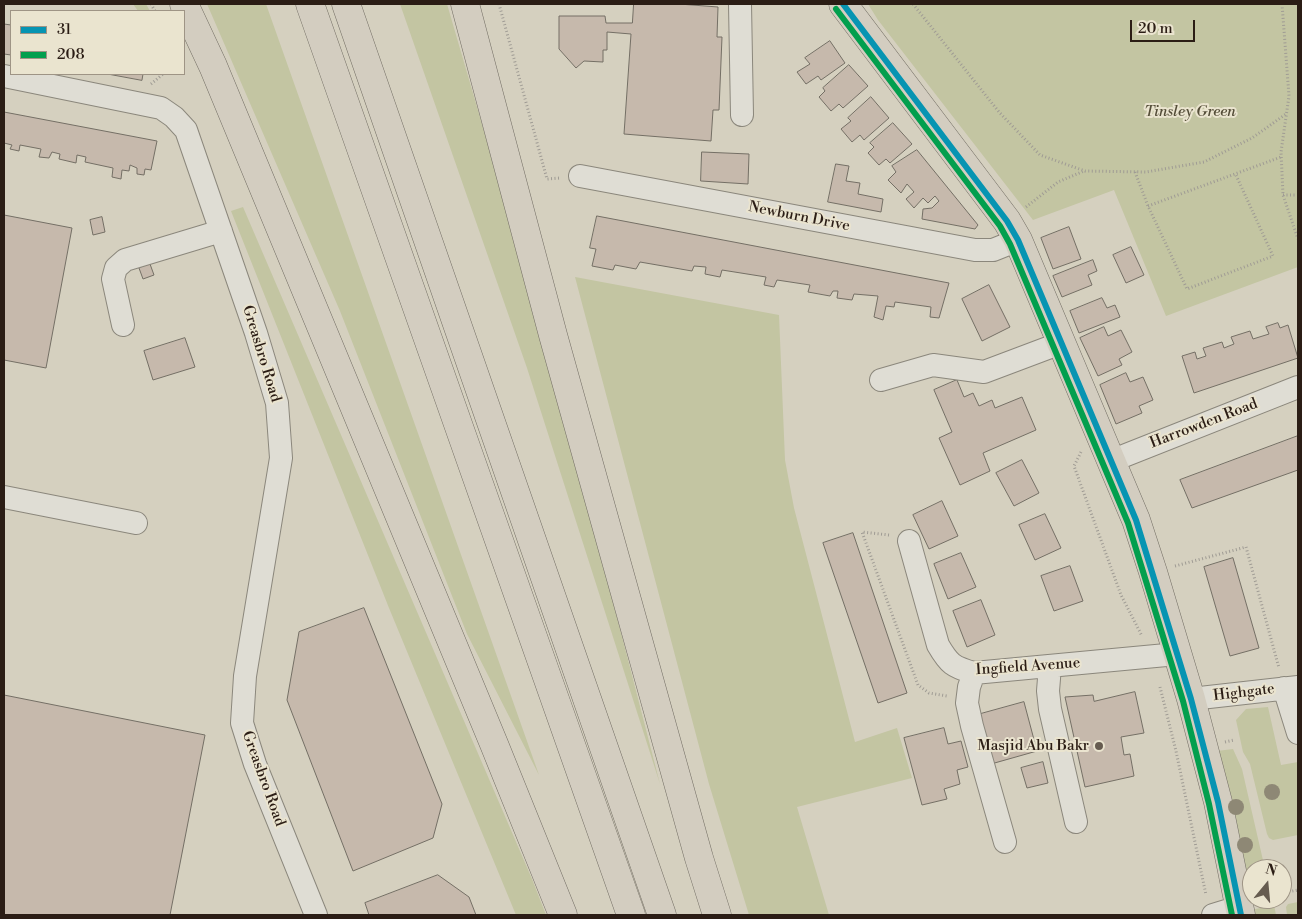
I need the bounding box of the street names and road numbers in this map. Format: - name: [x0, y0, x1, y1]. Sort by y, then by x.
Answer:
- street label: Newburn Drive: [747, 198, 851, 236]
- street label: Greasbro Road: [238, 303, 284, 405]
- street label: Harrowden Road: [1148, 395, 1260, 453]
- street label: Ingfield Avenue: [975, 654, 1081, 680]
- street label: Highgate: [1212, 680, 1276, 706]
- street label: Greasbro Road: [237, 729, 289, 829]

